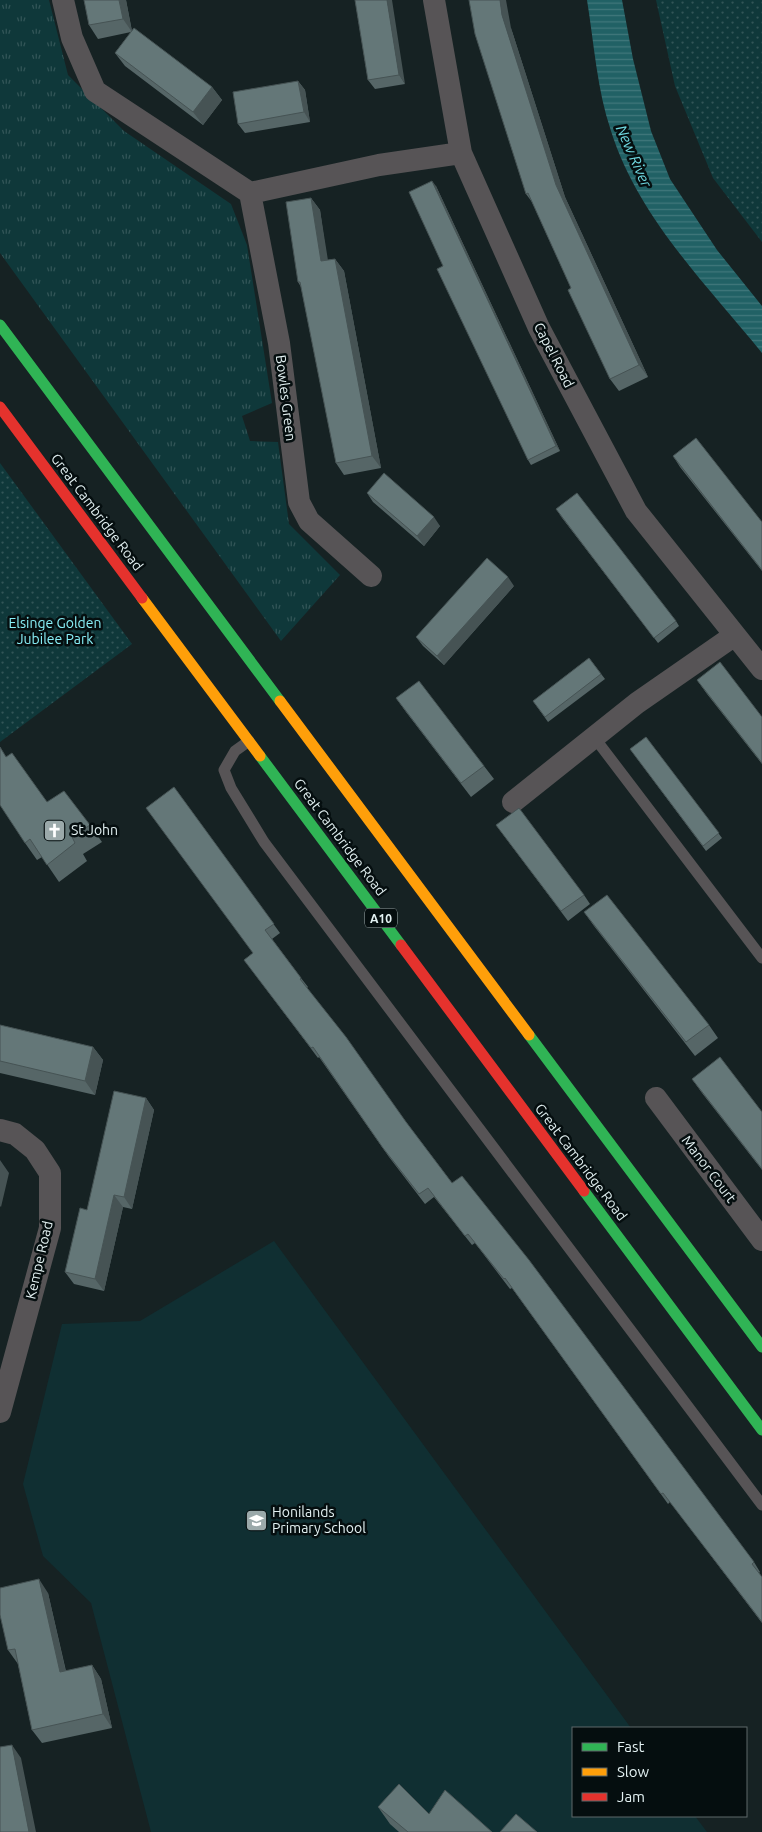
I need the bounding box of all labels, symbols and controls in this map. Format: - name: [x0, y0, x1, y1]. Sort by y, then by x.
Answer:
- water label: New River: [613, 122, 656, 191]
- street label: Capel Road: [531, 320, 577, 390]
- street label: Bowles Green: [273, 354, 299, 442]
- street label: Great Cambridge Road: [48, 450, 146, 574]
- park label: Elsinge Golden Jubilee Park: [8, 615, 102, 647]
- street label: Great Cambridge Road: [291, 775, 389, 899]
- church icon: St John: [43, 818, 67, 842]
- place label: St John: [71, 822, 118, 838]
- road number: A10: [365, 908, 397, 928]
- street label: Great Cambridge Road: [532, 1100, 630, 1224]
- street label: Manor Court: [679, 1132, 740, 1206]
- street label: Kempe Road: [22, 1219, 56, 1301]
- place label: Honilands Primary School: [272, 1504, 366, 1536]
- school or university icon: Honilands Primary School: [244, 1508, 268, 1532]
- legend: [572, 1727, 747, 1817]
- text: Fast: [617, 1738, 645, 1755]
- text: Slow: [617, 1763, 650, 1780]
- text: Jam: [617, 1788, 645, 1805]

